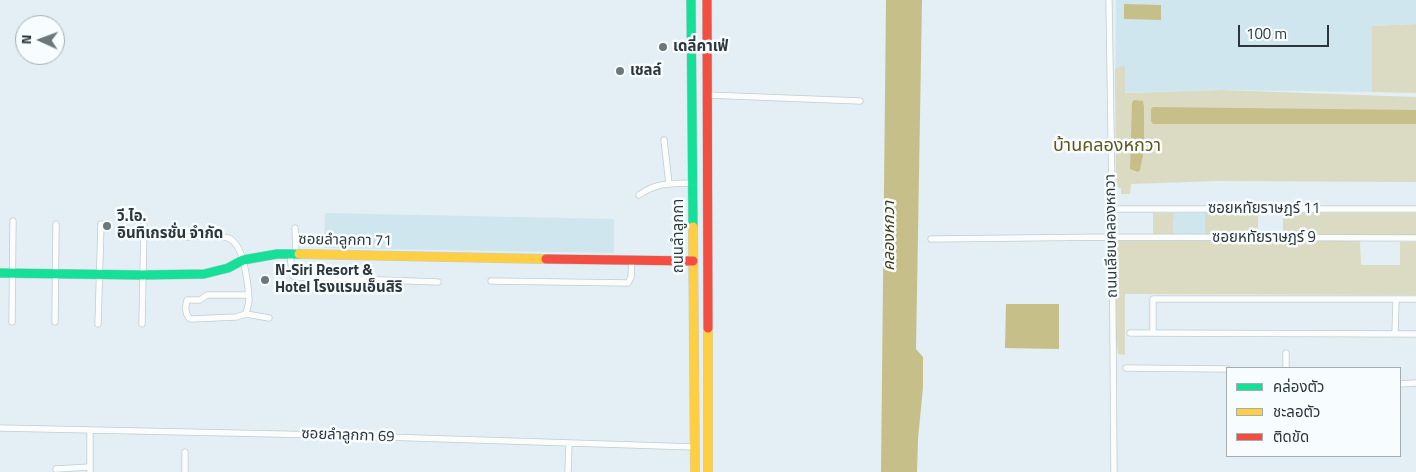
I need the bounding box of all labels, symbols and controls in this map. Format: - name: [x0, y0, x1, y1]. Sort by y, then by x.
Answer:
- north arrow: [15, 15, 65, 65]
- scale bar: [1241, 15, 1332, 47]
- text: 100 m: [1246, 22, 1287, 45]
- text: N: [15, 34, 36, 45]
- place label: เดลี่คาเฟ่: [673, 38, 728, 56]
- marker: เดลี่คาเฟ่: [657, 41, 669, 53]
- place label: เชลล์: [630, 62, 662, 80]
- marker: เชลล์: [614, 65, 626, 77]
- district label: บ้านคลองหกวา: [1053, 136, 1161, 158]
- street label: ถนนเลียบคลองหกวา: [1102, 174, 1122, 298]
- street label: ถนนลำลูกกา: [670, 199, 688, 273]
- street label: ซอยหทัยราษฎร์ 11: [1208, 200, 1320, 218]
- water label: คลองหกวา: [880, 201, 900, 271]
- place label: วี.ไอ. อินทิเกรชั่น จำกัด: [117, 208, 223, 243]
- marker: วี.ไอ. อินทิเกรชั่น จำกัด: [101, 220, 113, 232]
- street label: ซอยหทัยราษฎร์ 9: [1212, 229, 1316, 247]
- street label: ซอยลำลูกกา 71: [298, 231, 392, 251]
- place label: N-Siri Resort & Hotel โรงแรมเอ็นสิริ: [275, 262, 402, 297]
- marker: N-Siri Resort & Hotel โรงแรมเอ็นสิริ: [259, 274, 271, 286]
- legend: [1226, 367, 1401, 457]
- text: คล่องตัว: [1273, 375, 1324, 398]
- text: ชะลอตัว: [1273, 400, 1320, 423]
- street label: ซอยลำลูกกา 69: [301, 425, 395, 447]
- text: ติดขัด: [1273, 425, 1309, 448]

